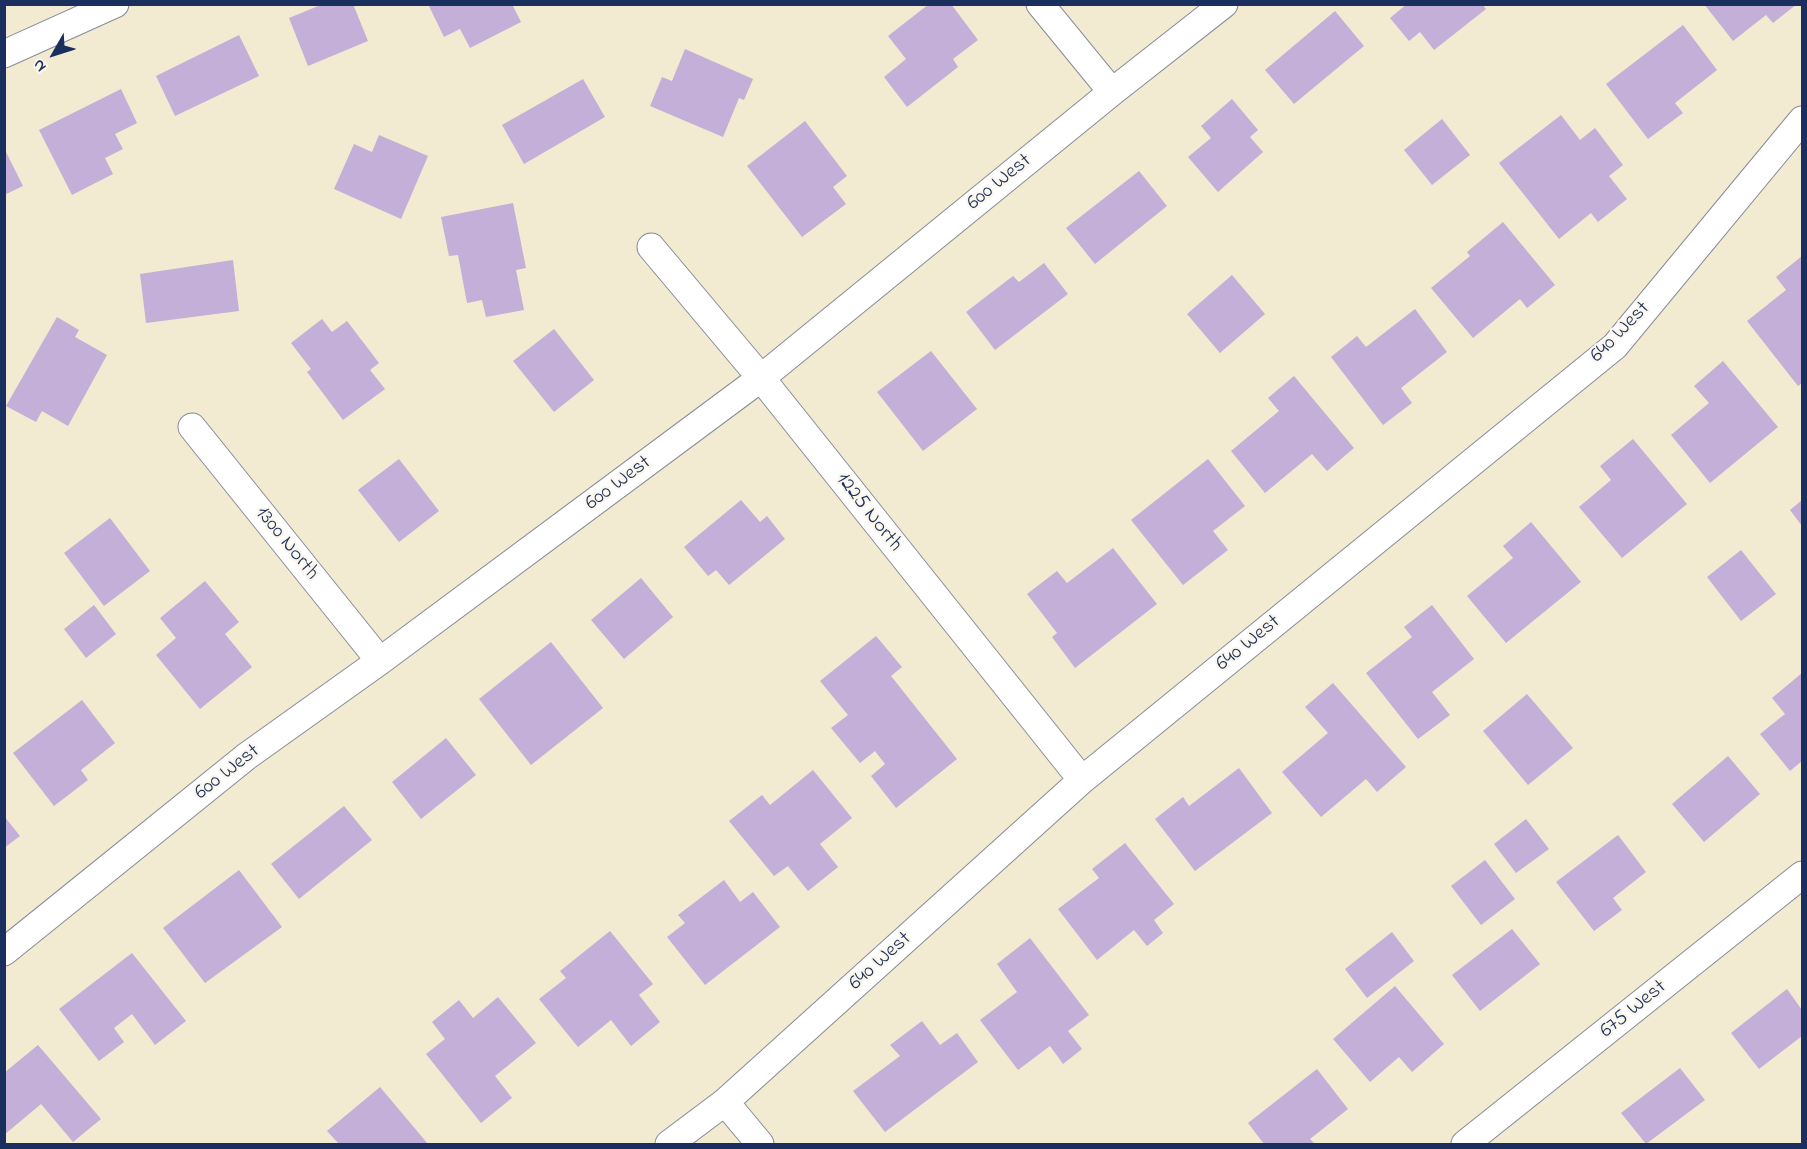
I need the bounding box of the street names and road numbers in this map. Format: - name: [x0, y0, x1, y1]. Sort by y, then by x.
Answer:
- street label: 600 West: [963, 149, 1037, 217]
- street label: 640 West: [1586, 297, 1656, 369]
- street label: 600 West: [581, 451, 657, 517]
- street label: 1225 North: [829, 468, 907, 558]
- street label: 1300 North: [249, 502, 323, 586]
- street label: 640 West: [1212, 610, 1286, 678]
- street label: 600 West: [190, 740, 266, 806]
- street label: 640 West: [844, 927, 918, 997]
- street label: 675 West: [1596, 975, 1672, 1045]

